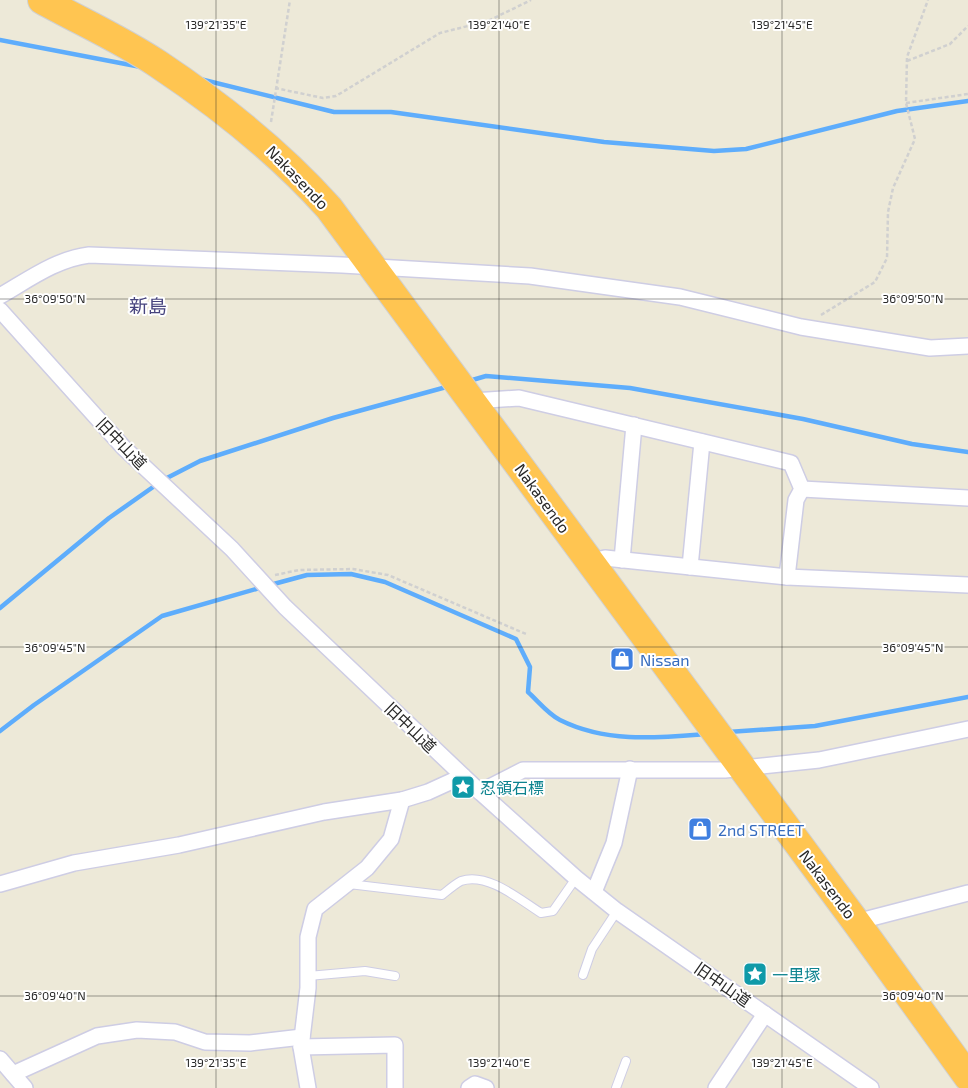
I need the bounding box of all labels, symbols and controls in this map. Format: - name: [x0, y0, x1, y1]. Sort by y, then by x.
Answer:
- text: 139°21'35"E: [186, 17, 247, 31]
- text: 139°21'40"E: [468, 17, 530, 31]
- text: 139°21'45"E: [751, 17, 813, 31]
- street label: Nakasendo: [263, 141, 333, 213]
- text: 36°09'50"N: [25, 291, 85, 305]
- text: 36°09'50"N: [883, 291, 943, 305]
- district label: 新島: [129, 294, 167, 317]
- street label: 旧中山道: [93, 413, 151, 473]
- street label: Nakasendo: [511, 460, 575, 536]
- text: 36°09'45"N: [25, 640, 85, 654]
- text: 36°09'45"N: [883, 640, 943, 654]
- shop icon: Nissan: [609, 646, 635, 672]
- place label: Nissan: [640, 650, 690, 669]
- street label: 旧中山道: [381, 698, 441, 756]
- place icon: 忍領石標: [450, 774, 476, 800]
- place label: 忍領石標: [480, 778, 544, 797]
- shop icon: 2nd STREET: [687, 816, 713, 842]
- place label: 2nd STREET: [718, 820, 804, 839]
- street label: Nakasendo: [796, 846, 860, 922]
- street label: 旧中山道: [691, 958, 755, 1010]
- place icon: 一里塚: [742, 961, 768, 987]
- place label: 一里塚: [772, 965, 820, 984]
- text: 36°09'40"N: [24, 988, 86, 1002]
- text: 36°09'40"N: [882, 988, 944, 1002]
- text: 139°21'35"E: [186, 1055, 247, 1069]
- text: 139°21'40"E: [468, 1055, 530, 1069]
- text: 139°21'45"E: [751, 1055, 813, 1069]

